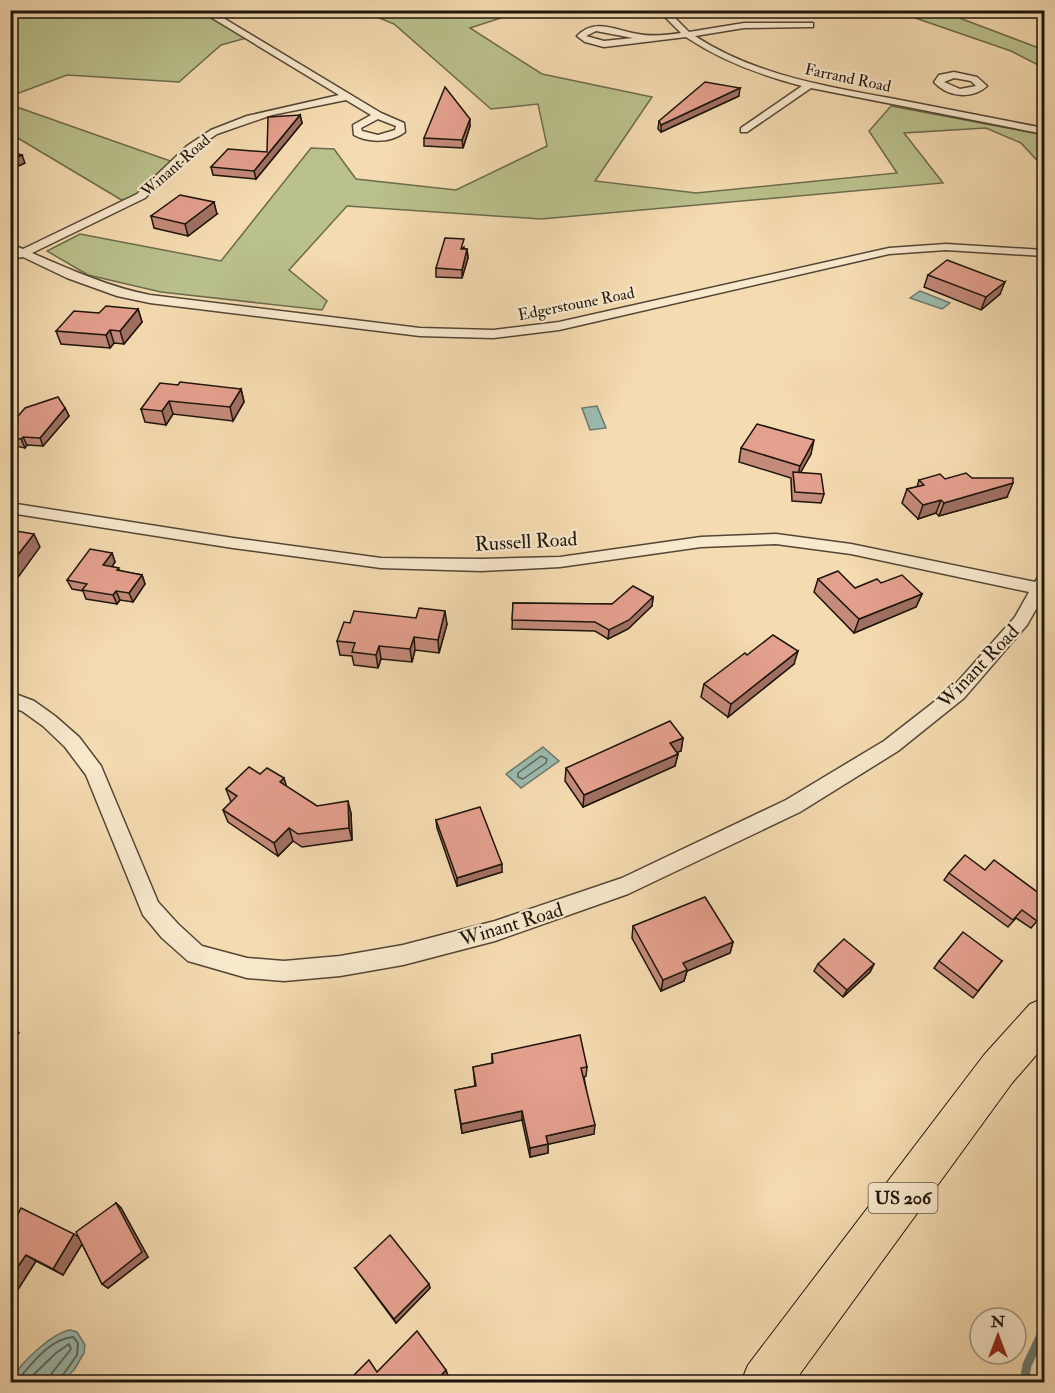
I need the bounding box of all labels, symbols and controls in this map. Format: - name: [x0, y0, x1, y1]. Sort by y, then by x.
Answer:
- street label: Farrand Road: [803, 59, 893, 97]
- street label: Winant Road: [136, 130, 215, 202]
- street label: Edgerstoune Road: [516, 283, 636, 325]
- street label: Russell Road: [474, 526, 578, 557]
- street label: Winant Road: [932, 619, 1025, 714]
- street label: Winant Road: [455, 897, 566, 952]
- road number: US 206: [868, 1183, 938, 1213]
- north arrow: [968, 1306, 1028, 1366]
- text: N: [990, 1312, 1006, 1332]

